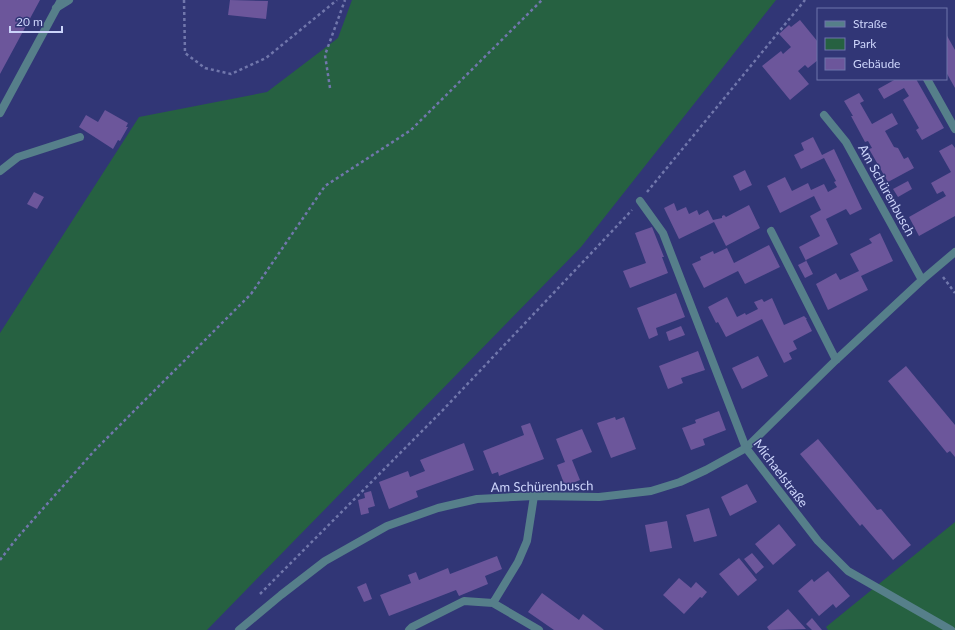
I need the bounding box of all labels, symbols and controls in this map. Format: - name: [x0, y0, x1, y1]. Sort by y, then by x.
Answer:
- scale bar: [10, 8, 62, 34]
- legend: [817, 8, 947, 80]
- text: 20 m: [16, 14, 43, 29]
- text: Straße: [853, 16, 887, 31]
- text: Park: [853, 36, 877, 51]
- text: Gebäude: [853, 56, 900, 71]
- street label: Am Schürenbusch: [855, 141, 919, 239]
- street label: Michaelstraße: [750, 436, 812, 510]
- street label: Am Schürenbusch: [491, 477, 593, 495]

